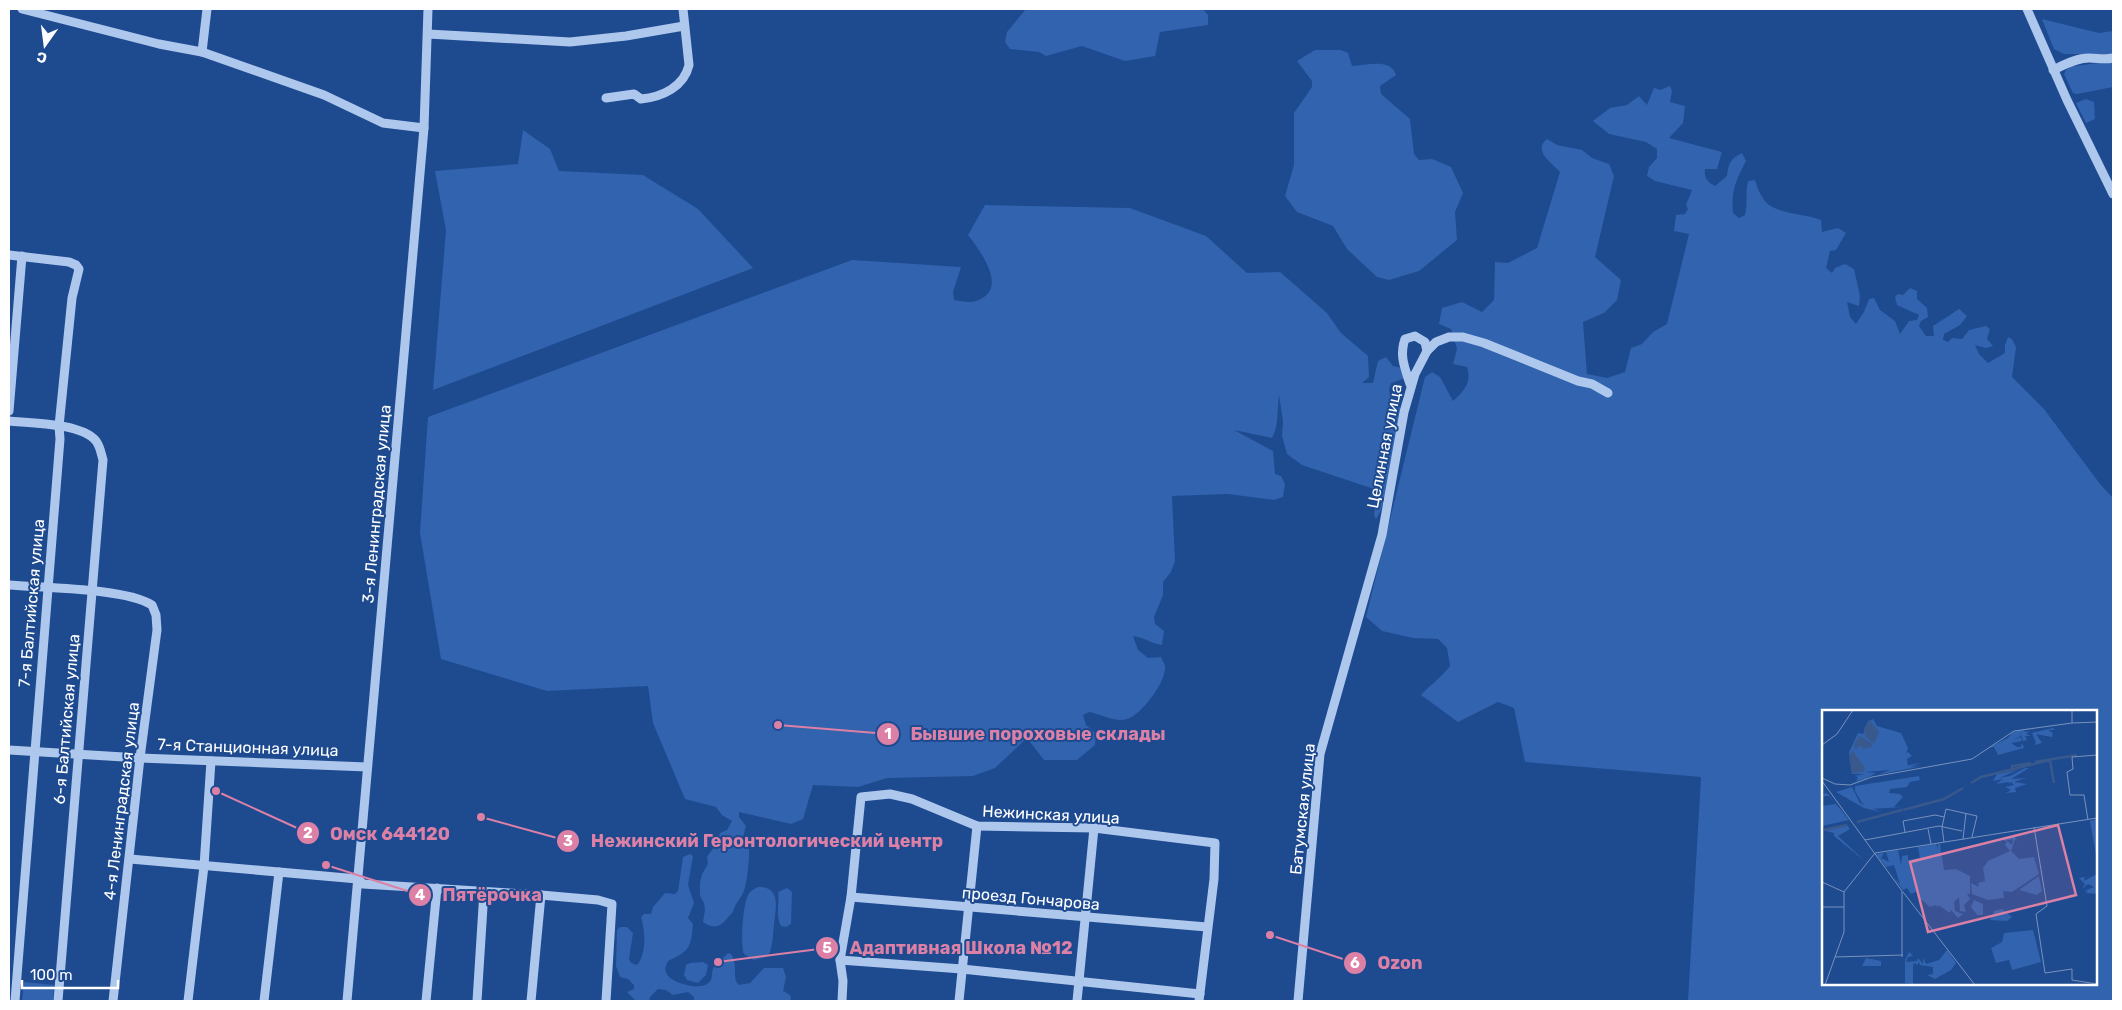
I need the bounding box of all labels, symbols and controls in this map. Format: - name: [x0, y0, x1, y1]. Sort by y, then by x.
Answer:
- north arrow: [20, 20, 70, 70]
- text: С: [35, 48, 49, 67]
- street label: Целинная улица: [1363, 382, 1406, 510]
- street label: 3-я Ленинградская улица: [358, 404, 395, 604]
- street label: 7-я Балтийская улица: [15, 518, 48, 688]
- street label: 6-я Балтийская улица: [50, 633, 83, 805]
- street label: 4-я Ленинградская улица: [100, 701, 143, 901]
- inset map: [1822, 710, 2097, 985]
- callout: Бывшие пороховые склады: [875, 717, 1175, 750]
- text: Бывшие пороховые склады: [910, 723, 1166, 745]
- text: 1: [884, 725, 892, 743]
- street label: 7-я Станционная улица: [157, 735, 339, 760]
- street label: Батумская улица: [1286, 742, 1319, 876]
- street label: Нежинская улица: [982, 801, 1120, 828]
- callout: Омск 644120: [295, 817, 460, 850]
- text: Омск 644120: [330, 823, 450, 845]
- text: 2: [303, 824, 313, 842]
- callout: Нежинский Геронтологический центр: [555, 824, 953, 857]
- text: Нежинский Геронтологический центр: [591, 830, 943, 852]
- text: 3: [563, 832, 573, 850]
- callout: Пятёрочка: [407, 879, 552, 912]
- street label: проезд Гончарова: [961, 883, 1101, 914]
- text: Пятёрочка: [442, 884, 542, 906]
- text: 4: [415, 886, 425, 904]
- callout: Адаптивная Школа №12: [815, 931, 1083, 964]
- text: Адаптивная Школа №12: [849, 937, 1073, 959]
- text: 5: [822, 939, 832, 957]
- callout: Ozon: [1343, 947, 1433, 980]
- text: Ozon: [1377, 952, 1423, 974]
- text: 6: [1350, 954, 1360, 972]
- scale bar: [22, 958, 119, 990]
- text: 100 m: [30, 966, 72, 984]

